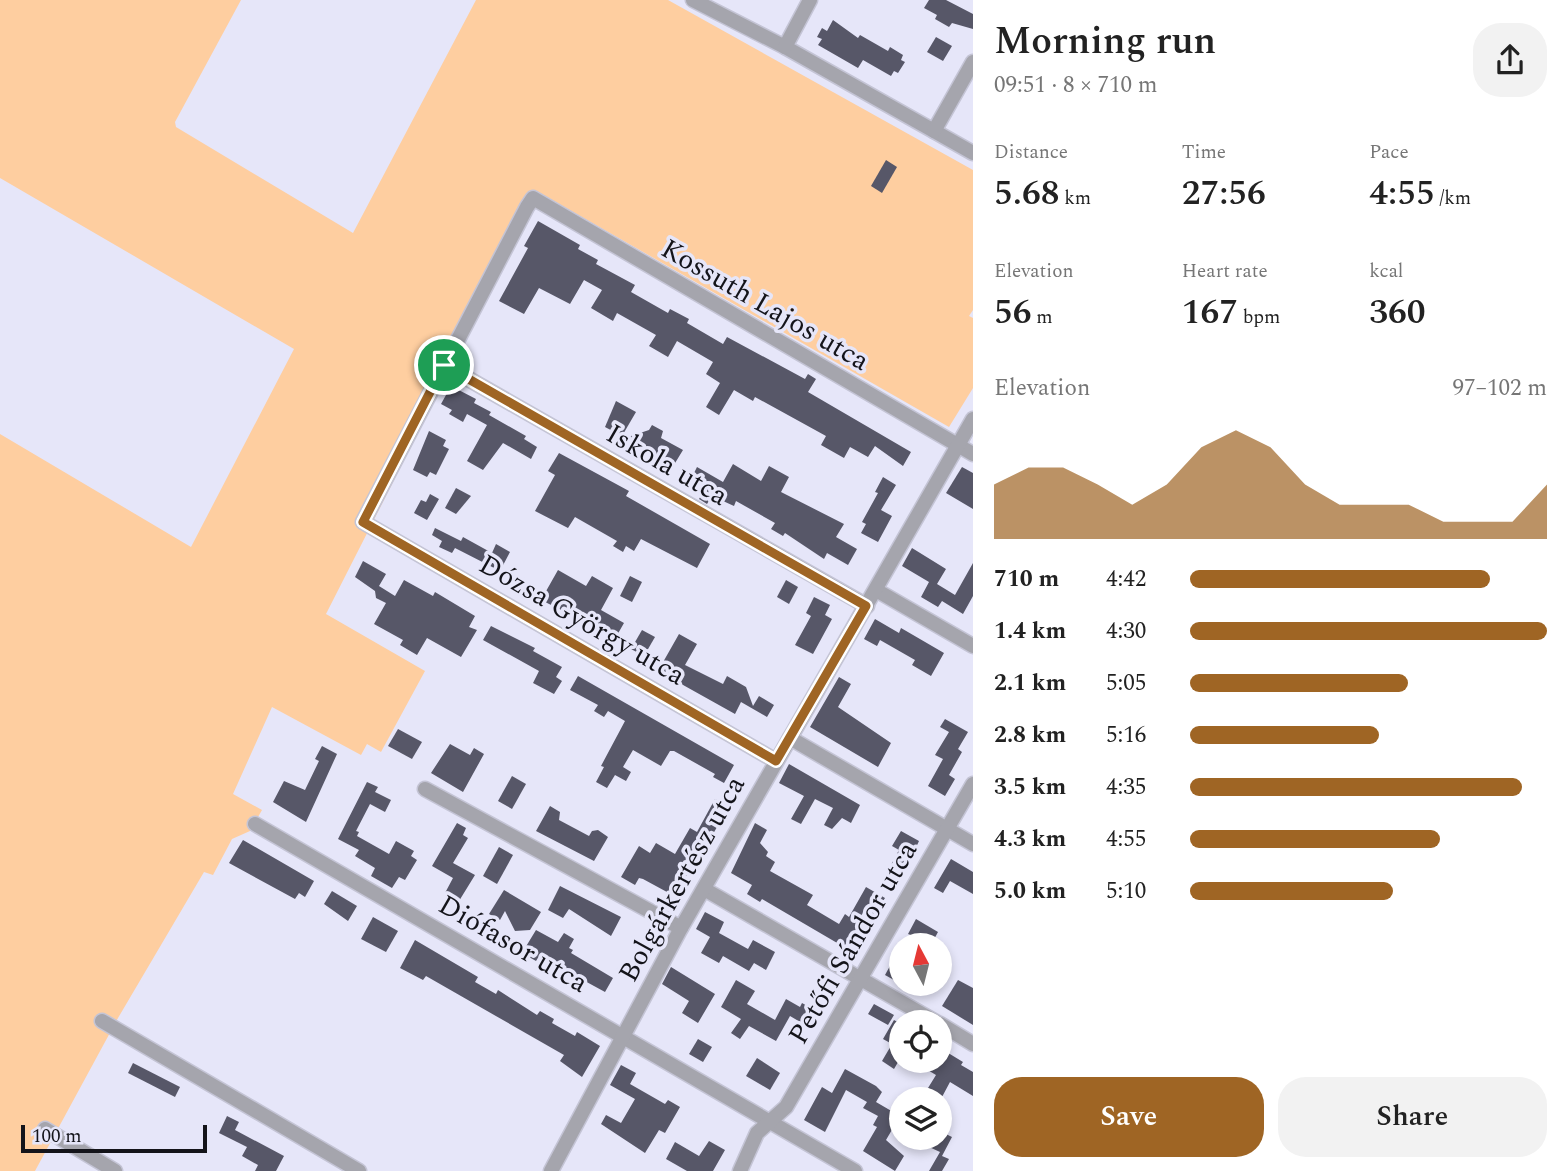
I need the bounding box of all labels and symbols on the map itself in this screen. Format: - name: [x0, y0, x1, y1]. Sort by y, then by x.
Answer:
- street label: Kossuth Lajos utca: [653, 228, 878, 382]
- pin: [414, 335, 474, 395]
- street label: Iskola utca: [598, 413, 736, 517]
- street label: Dózsa György utca: [471, 543, 694, 697]
- street label: Bolgárkertész utca: [607, 768, 757, 990]
- street label: Petőfi Sándor utca: [777, 833, 929, 1053]
- street label: Diófasor utca: [430, 884, 596, 1004]
- north arrow: [889, 933, 952, 996]
- scale bar: [21, 1122, 206, 1154]

